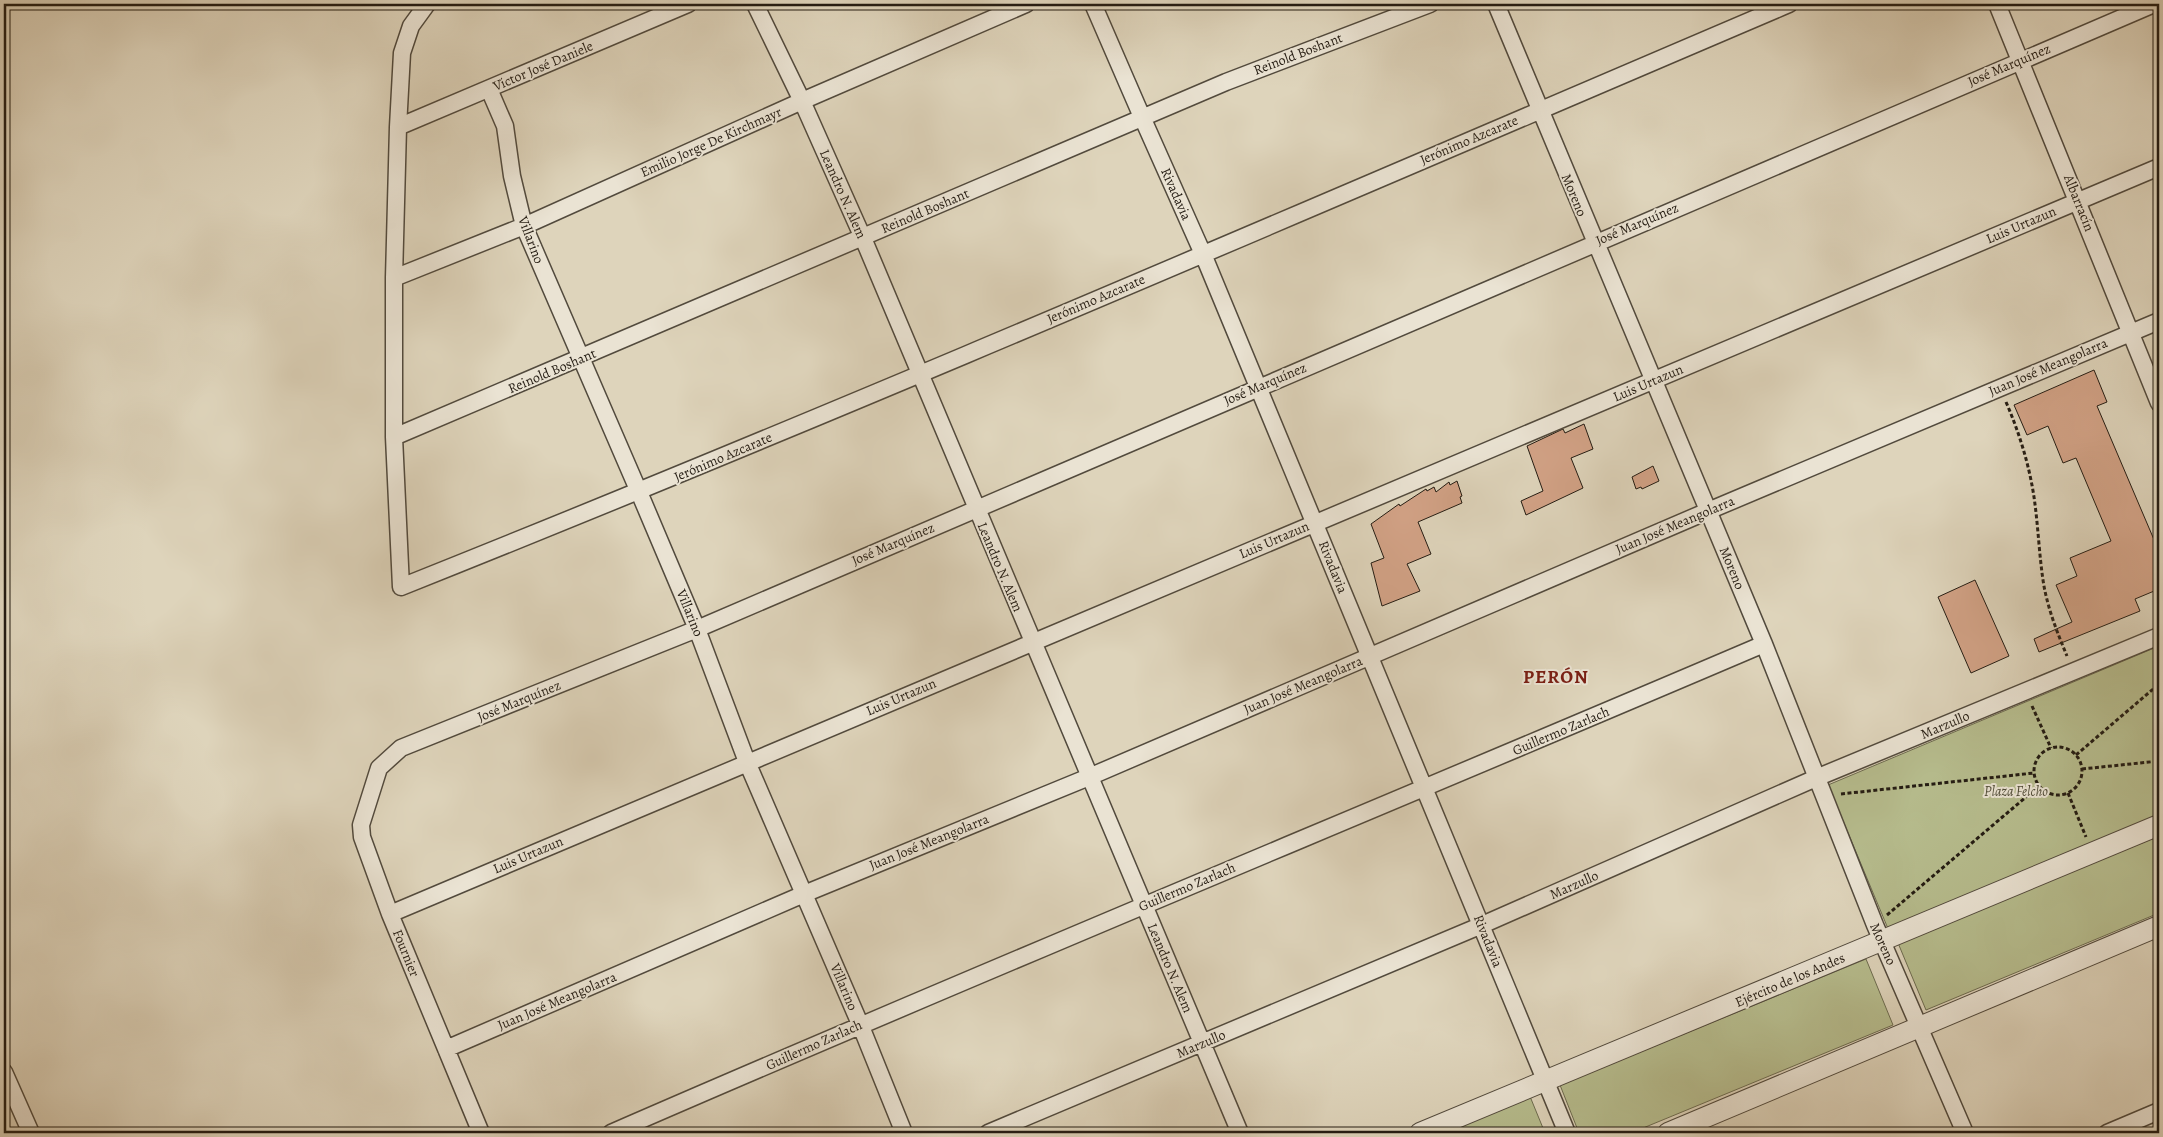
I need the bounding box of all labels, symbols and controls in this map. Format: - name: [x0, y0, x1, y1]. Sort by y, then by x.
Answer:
- street label: Reinold Boshant: [1251, 28, 1346, 80]
- street label: Víctor José Daniele: [489, 36, 596, 96]
- street label: José Marquínez: [1965, 39, 2053, 91]
- street label: Emilio Jorge De Kirchmayr: [637, 102, 785, 182]
- street label: Jerónimo Azcarate: [1417, 111, 1521, 169]
- street label: Leandro N. Alem: [815, 146, 871, 242]
- street label: Rivadavia: [1156, 165, 1196, 224]
- street label: Moreno: [1557, 171, 1591, 219]
- street label: Albarracín: [2059, 171, 2099, 234]
- street label: Reinold Boshant: [878, 184, 972, 238]
- street label: José Marquínez: [1593, 198, 1681, 250]
- street label: Luis Urtazun: [1983, 202, 2059, 248]
- street label: Villarino: [513, 213, 549, 266]
- street label: Jerónimo Azcarate: [1044, 270, 1148, 328]
- street label: Juan José Meangolarra: [1986, 333, 2111, 401]
- street label: Reinold Boshant: [505, 344, 599, 398]
- street label: José Marquínez: [1221, 358, 1309, 410]
- street label: Luis Urtazun: [1610, 360, 1686, 406]
- street label: Jerónimo Azcarate: [671, 428, 775, 486]
- street label: Juan José Meangolarra: [1613, 491, 1738, 559]
- street label: Luis Urtazun: [1236, 517, 1312, 563]
- street label: José Marquínez: [849, 518, 937, 570]
- street label: Leandro N. Alem: [973, 519, 1028, 615]
- street label: Rivadavia: [1314, 538, 1352, 597]
- street label: Moreno: [1715, 544, 1749, 592]
- street label: Villarino: [672, 586, 708, 639]
- street label: Juan José Meangolarra: [1241, 651, 1366, 719]
- district label: PERÓN: [1523, 664, 1589, 690]
- street label: Luis Urtazun: [863, 674, 939, 720]
- street label: José Marquínez: [475, 676, 563, 726]
- street label: Guillermo Zarlach: [1510, 702, 1613, 760]
- street label: Marzullo: [1918, 706, 1972, 744]
- park label: Plaza Felcho: [1984, 782, 2048, 801]
- street label: Juan José Meangolarra: [866, 809, 992, 875]
- street label: Luis Urtazun: [490, 832, 566, 878]
- street label: Guillermo Zarlach: [1136, 858, 1239, 916]
- street label: Marzullo: [1547, 866, 1601, 904]
- street label: Rivadavia: [1469, 912, 1507, 971]
- street label: Leandro N. Alem: [1143, 920, 1198, 1016]
- street label: Moreno: [1865, 920, 1901, 968]
- street label: Fournier: [388, 926, 424, 980]
- street label: Ejército de los Andes: [1732, 948, 1848, 1012]
- street label: Villarino: [825, 960, 862, 1013]
- street label: Juan José Meangolarra: [495, 967, 620, 1035]
- street label: Guillermo Zarlach: [763, 1015, 866, 1075]
- street label: Marzullo: [1174, 1025, 1228, 1063]

